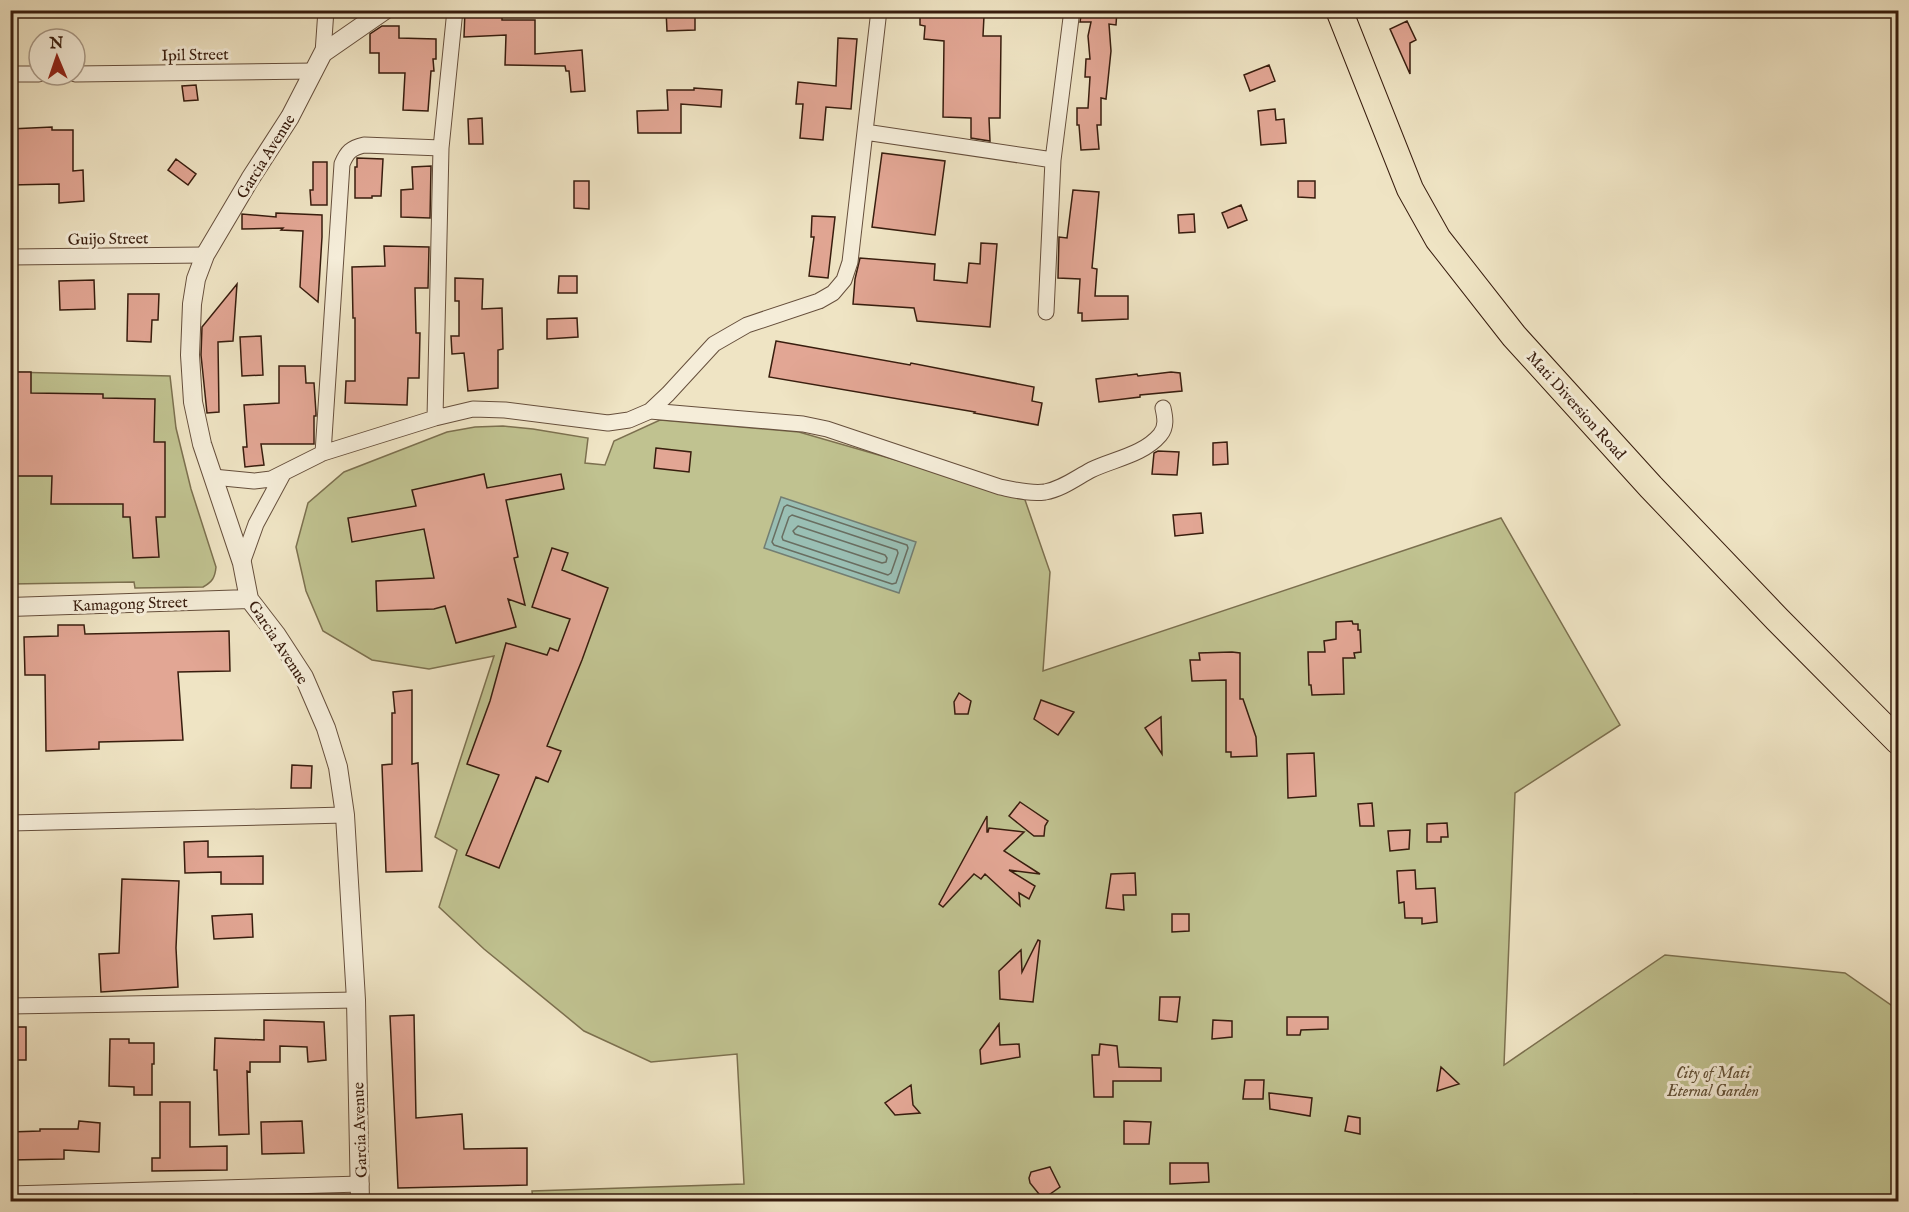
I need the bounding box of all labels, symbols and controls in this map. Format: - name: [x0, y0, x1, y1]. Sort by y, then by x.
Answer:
- north arrow: [27, 27, 87, 87]
- text: N: [48, 34, 64, 54]
- street label: Ipil Street: [161, 45, 229, 67]
- street label: Garcia Avenue: [233, 111, 301, 203]
- street label: Guijo Street: [67, 229, 149, 251]
- street label: Mati Diversion Road: [1522, 348, 1630, 465]
- street label: Kamagong Street: [72, 593, 189, 617]
- street label: Garcia Avenue: [243, 597, 312, 689]
- park label: City of Mati Eternal Garden: [1666, 1064, 1759, 1102]
- street label: Garcia Avenue: [349, 1082, 373, 1178]

